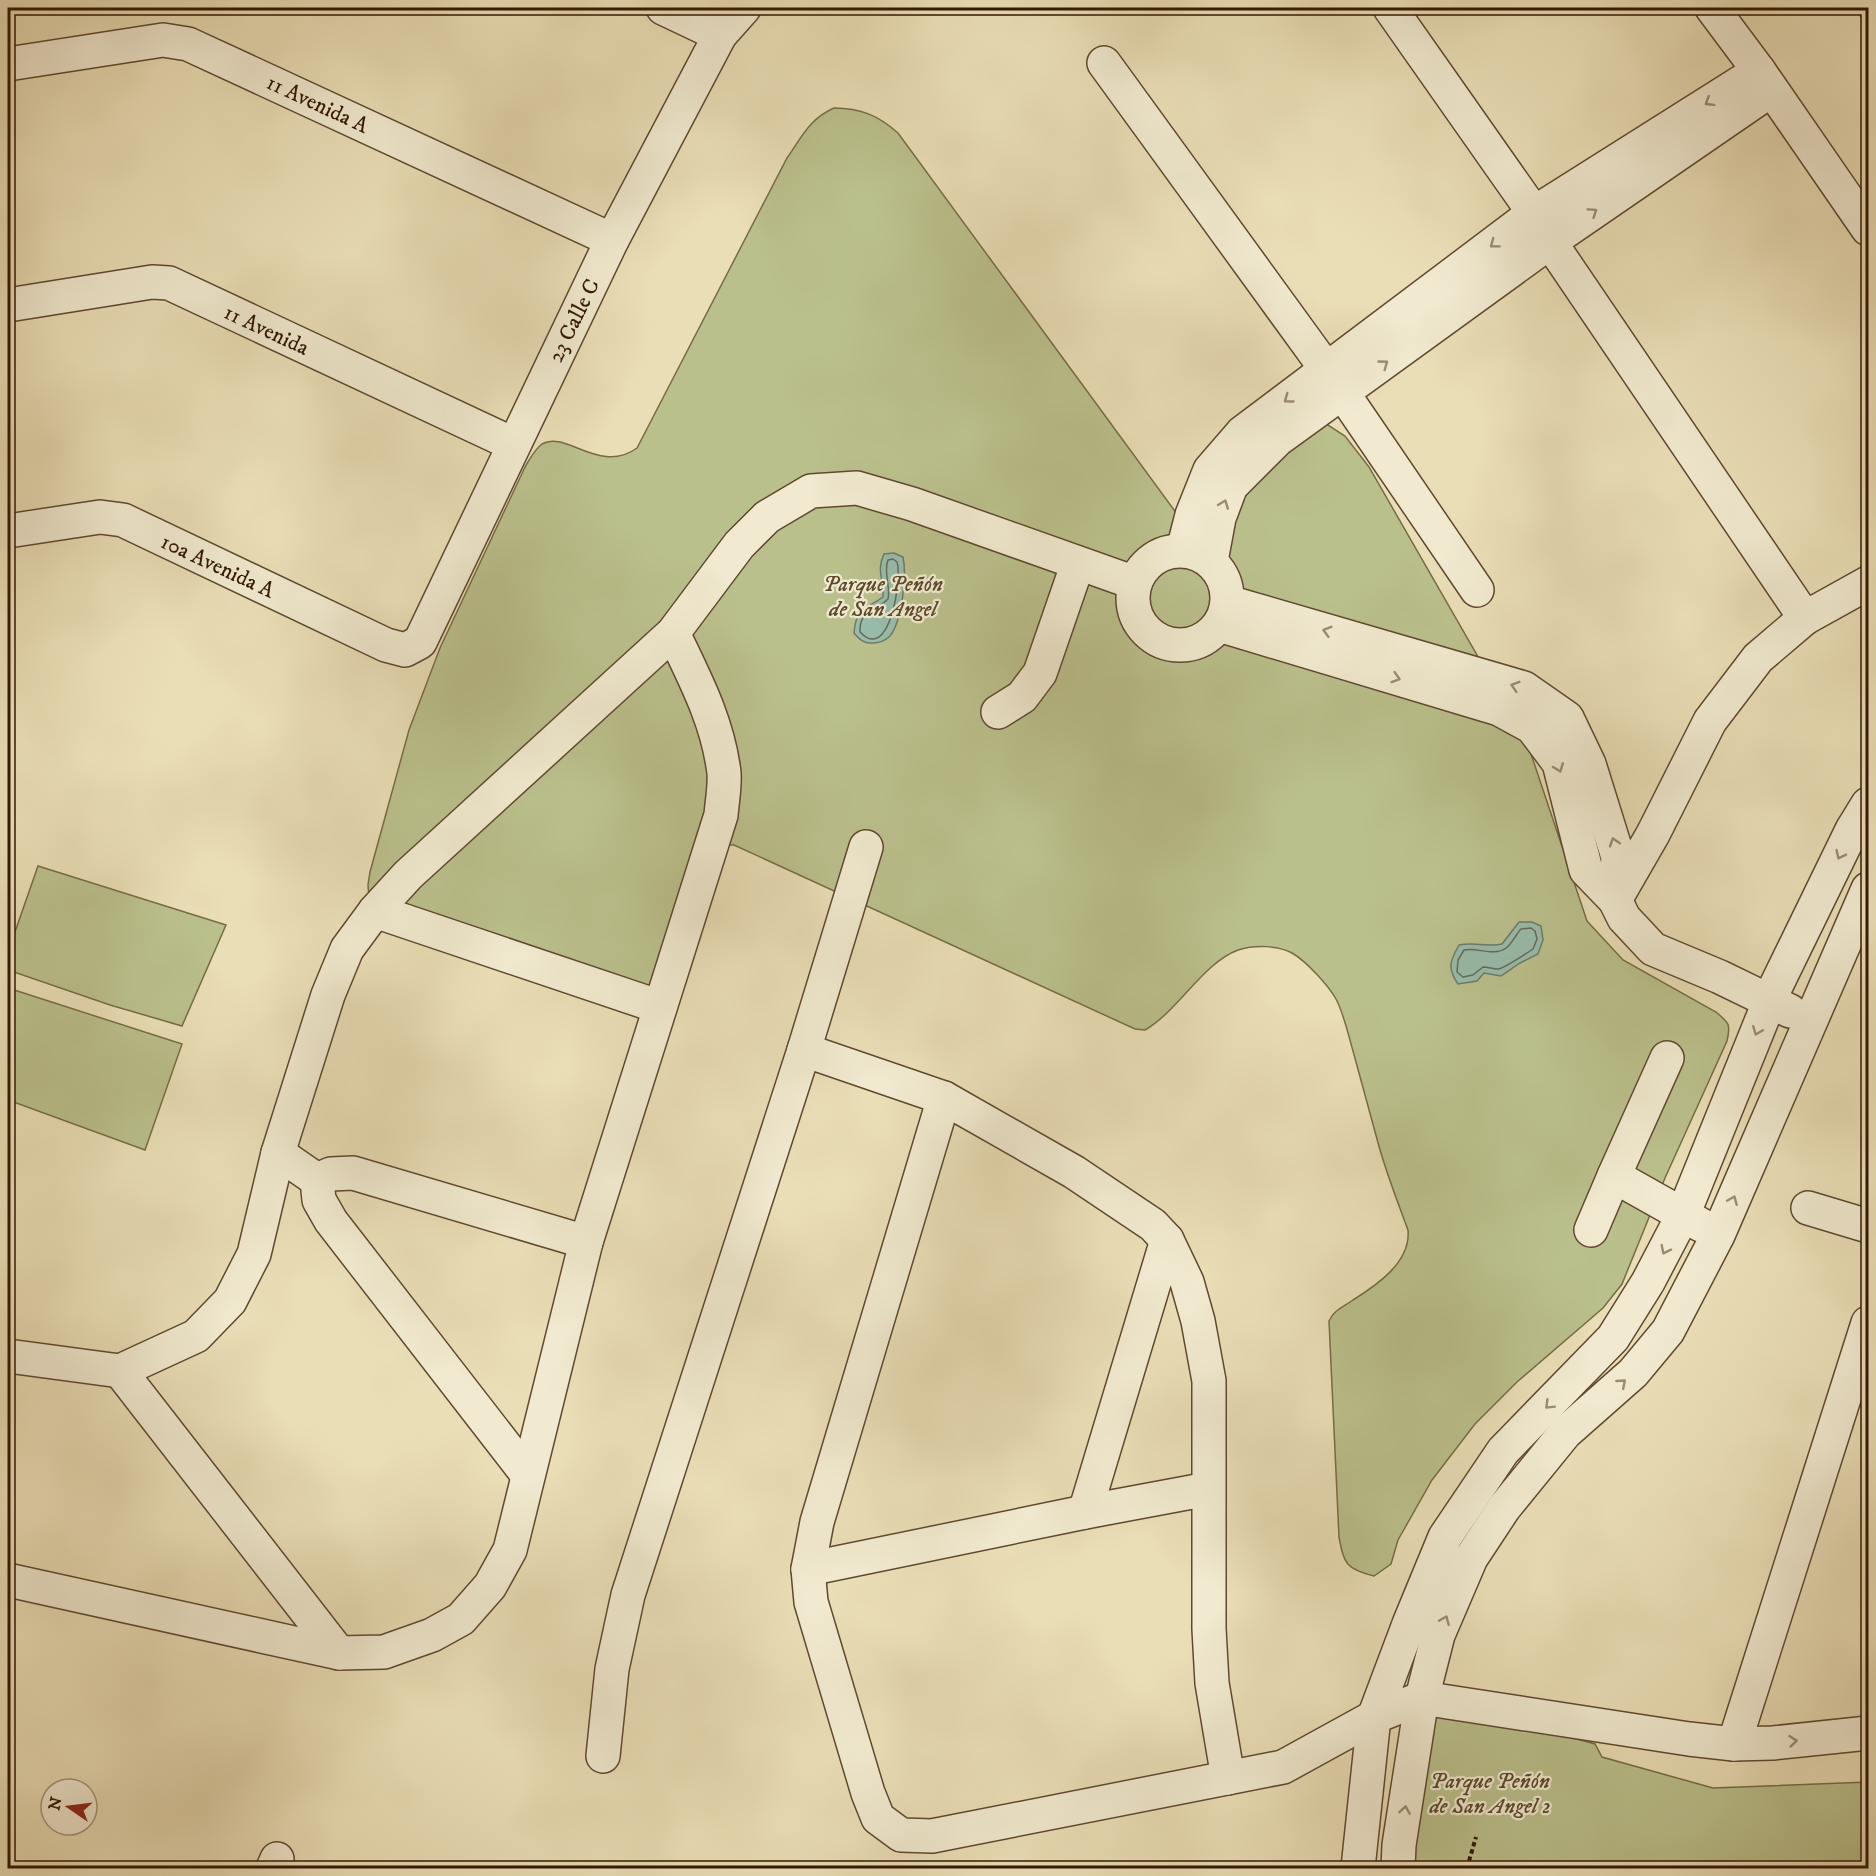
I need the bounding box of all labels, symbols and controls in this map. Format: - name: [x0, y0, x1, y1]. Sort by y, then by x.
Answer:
- street label: 11 Avenida A: [262, 69, 374, 140]
- one-way arrow: [1705, 95, 1716, 106]
- one-way arrow: [1587, 208, 1597, 220]
- one-way arrow: [1490, 237, 1501, 248]
- street label: 23 Calle C: [543, 275, 606, 367]
- street label: 11 Avenida: [220, 299, 314, 362]
- one-way arrow: [1378, 360, 1389, 371]
- one-way arrow: [1283, 392, 1294, 403]
- one-way arrow: [1217, 500, 1229, 511]
- street label: 10a Avenida A: [156, 528, 279, 605]
- park label: Parque Peñón de San Angel: [823, 571, 943, 623]
- one-way arrow: [1323, 626, 1333, 638]
- one-way arrow: [1390, 671, 1401, 683]
- one-way arrow: [1510, 681, 1521, 693]
- one-way arrow: [1552, 763, 1565, 773]
- one-way arrow: [1608, 837, 1621, 848]
- one-way arrow: [1835, 848, 1847, 859]
- one-way arrow: [1751, 1026, 1764, 1036]
- one-way arrow: [1726, 1195, 1738, 1206]
- one-way arrow: [1661, 1243, 1672, 1254]
- one-way arrow: [1615, 1379, 1626, 1390]
- one-way arrow: [1546, 1397, 1557, 1408]
- one-way arrow: [1438, 1616, 1450, 1627]
- one-way arrow: [1788, 1735, 1797, 1748]
- park label: Parque Peñón de San Angel 2: [1428, 1768, 1551, 1820]
- north arrow: [39, 1777, 99, 1837]
- text: N: [44, 1795, 67, 1812]
- one-way arrow: [1398, 1806, 1410, 1815]

